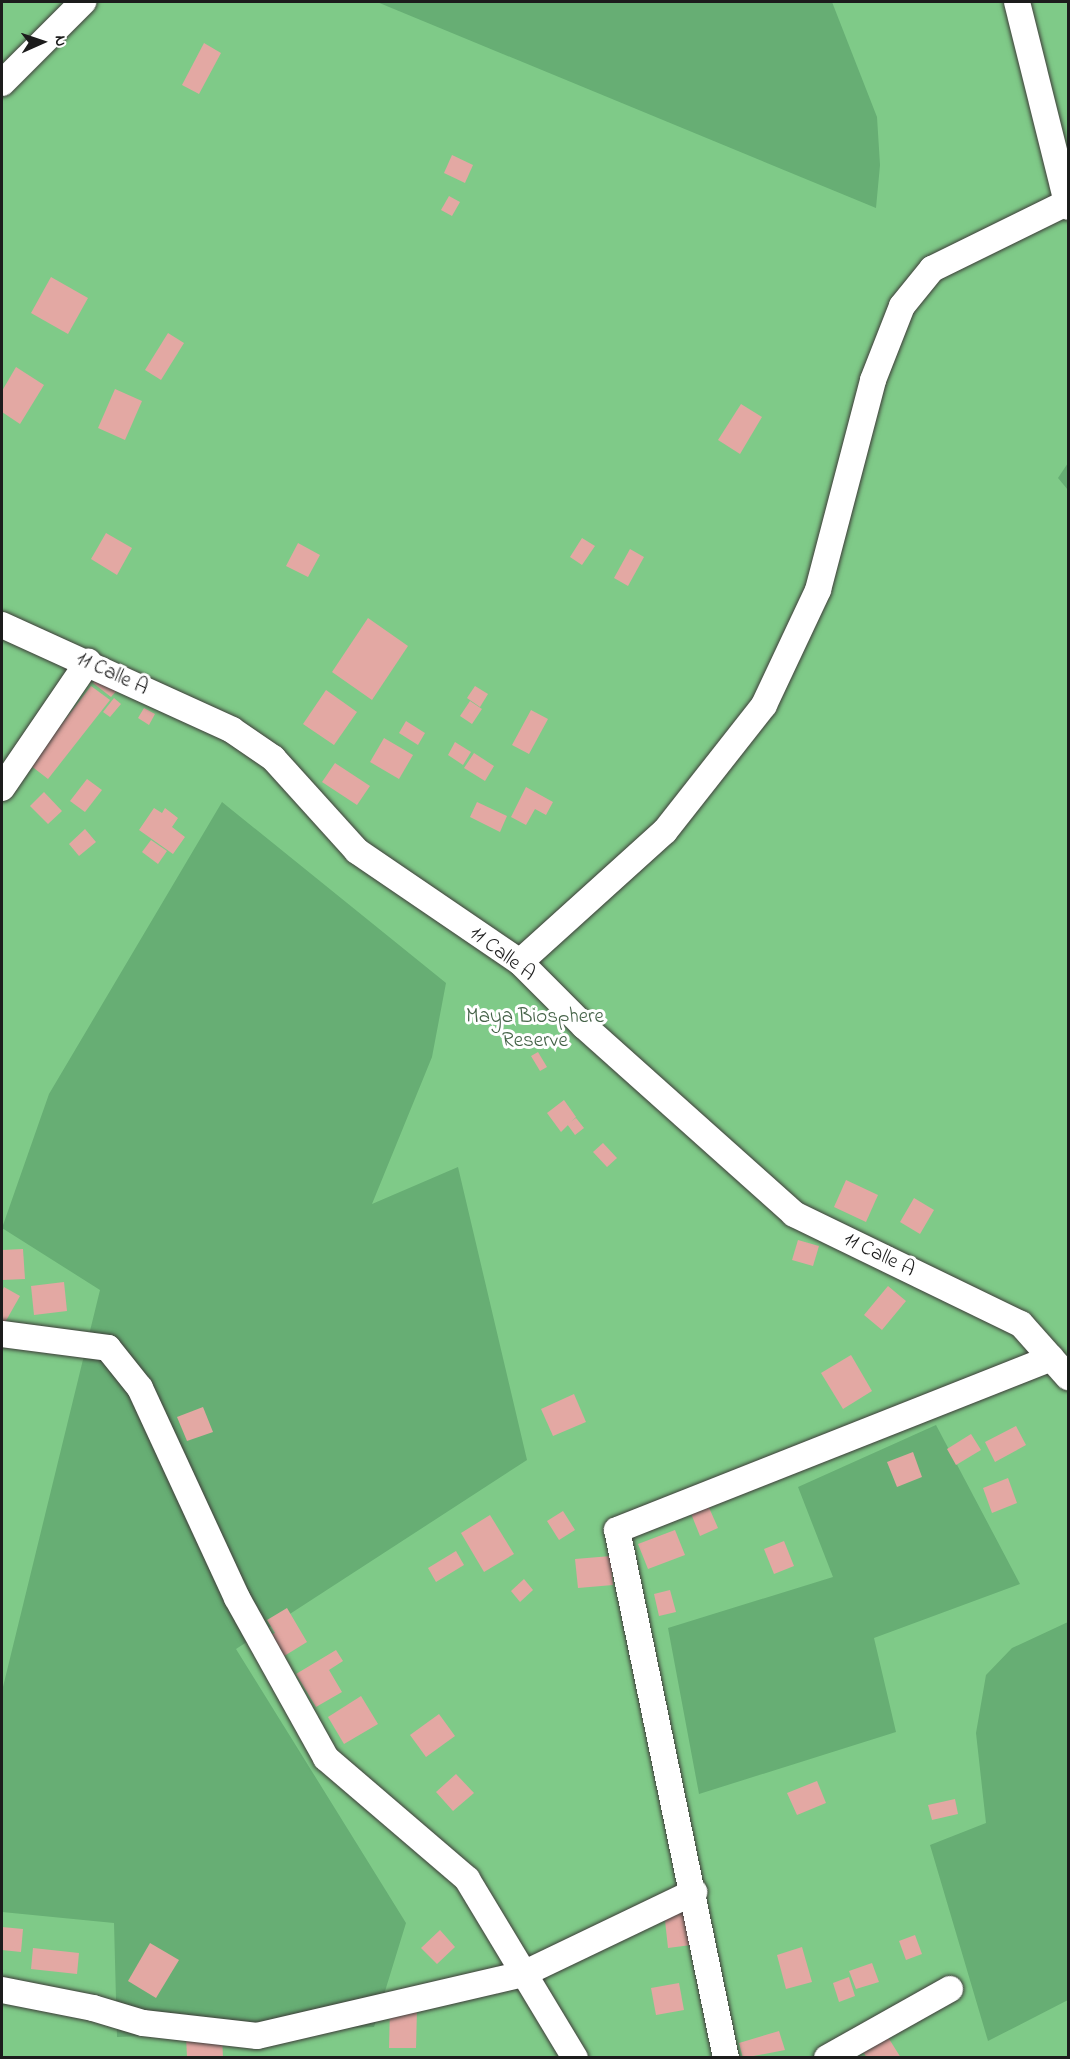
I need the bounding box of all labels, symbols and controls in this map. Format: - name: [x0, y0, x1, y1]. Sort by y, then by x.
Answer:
- north arrow: [12, 12, 72, 72]
- text: N: [48, 35, 72, 47]
- street label: 11 Calle A: [72, 646, 152, 702]
- street label: 11 Calle A: [464, 921, 540, 987]
- park label: Maya Biosphere Reserve: [466, 1004, 604, 1054]
- street label: 11 Calle A: [839, 1227, 919, 1283]

